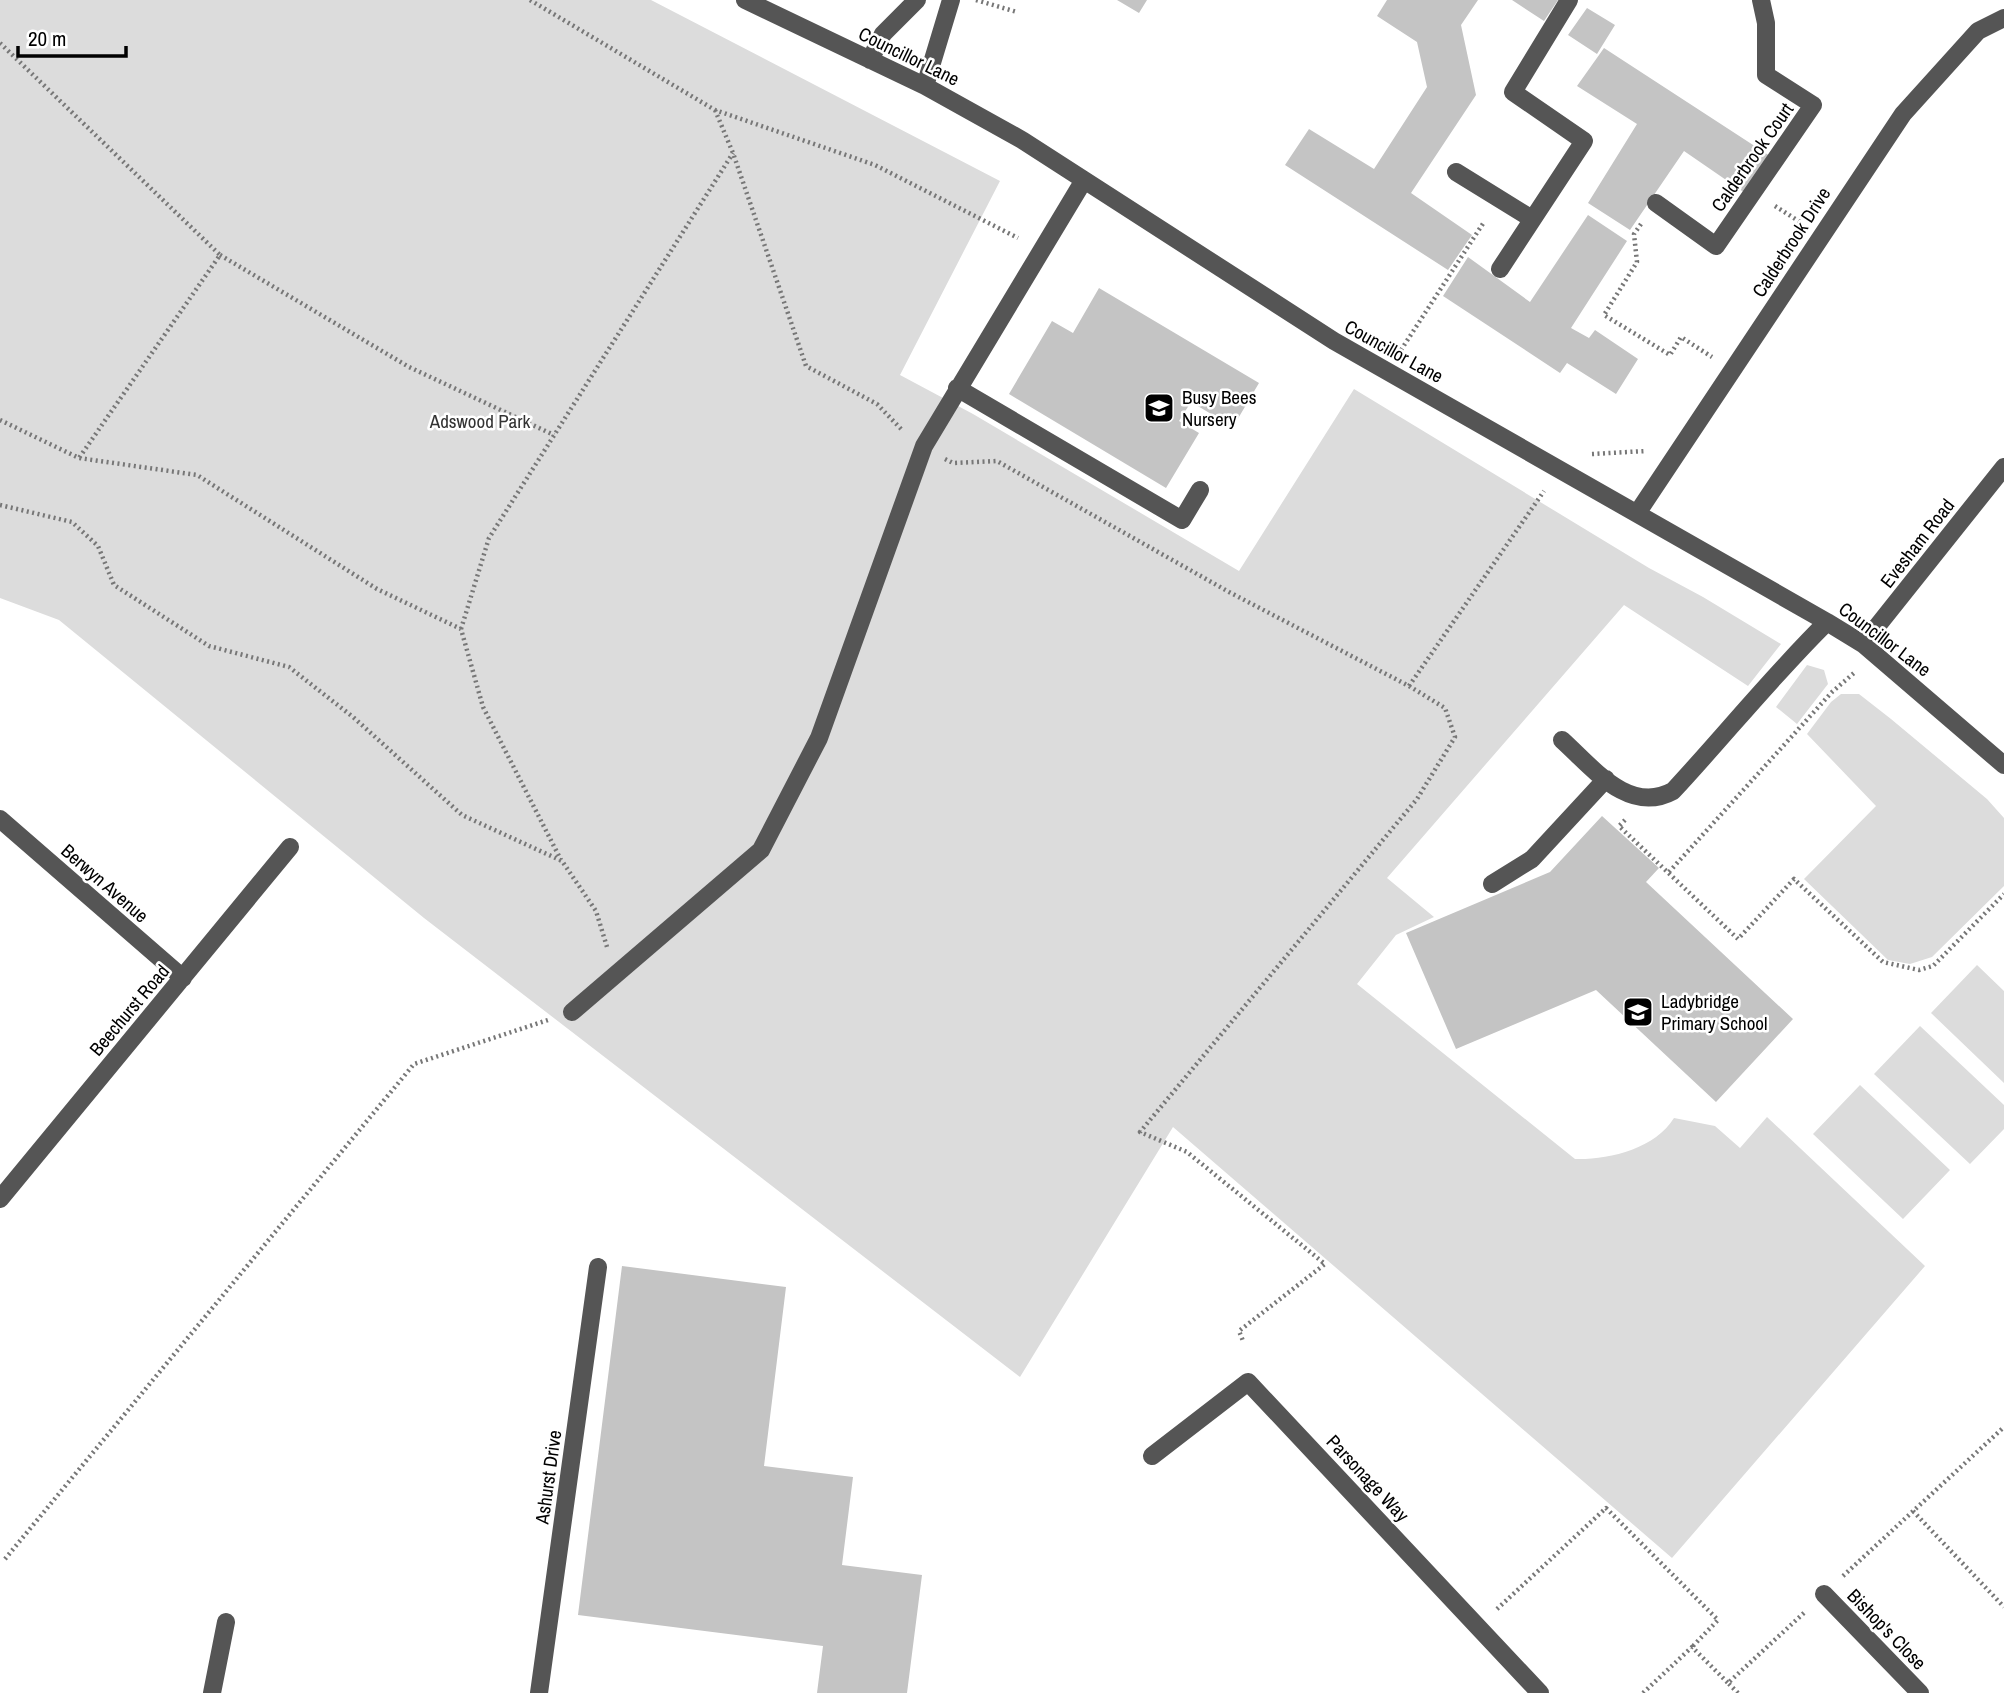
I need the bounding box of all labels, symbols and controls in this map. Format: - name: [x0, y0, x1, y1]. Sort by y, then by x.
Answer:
- scale bar: [18, 14, 126, 58]
- street label: Councillor Lane: [854, 20, 964, 92]
- text: 20 m: [28, 24, 66, 53]
- street label: Calderbrook Court: [1705, 97, 1800, 217]
- street label: Calderbrook Drive: [1746, 182, 1836, 302]
- street label: Councillor Lane: [1340, 313, 1448, 389]
- place label: Busy Bees Nursery: [1182, 384, 1257, 432]
- school or university icon: Busy Bees Nursery: [1142, 391, 1176, 425]
- park label: Adswood Park: [429, 408, 530, 434]
- street label: Evesham Road: [1874, 493, 1960, 593]
- street label: Councillor Lane: [1834, 596, 1936, 682]
- street label: Berwyn Avenue: [56, 838, 154, 928]
- street label: Beechurst Road: [83, 959, 175, 1061]
- place label: Ladybridge Primary School: [1661, 988, 1768, 1036]
- school or university icon: Ladybridge Primary School: [1621, 995, 1655, 1029]
- street label: Ashurst Drive: [528, 1428, 567, 1527]
- street label: Parsonage Way: [1321, 1429, 1415, 1527]
- street label: Bishop's Close: [1842, 1583, 1932, 1675]

